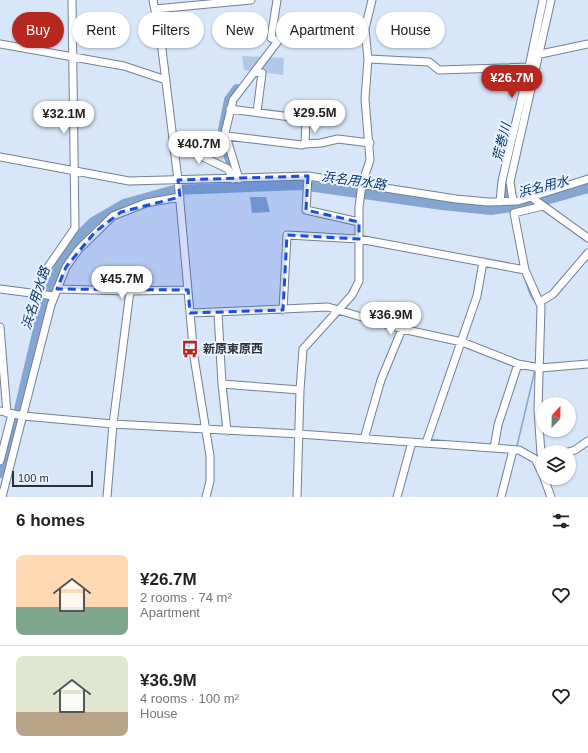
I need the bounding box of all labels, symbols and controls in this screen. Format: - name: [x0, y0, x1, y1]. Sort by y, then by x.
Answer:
- chip: Buy: [12, 12, 64, 48]
- chip: Rent: [72, 12, 130, 48]
- chip: Filters: [138, 12, 204, 48]
- chip: New: [212, 12, 268, 48]
- chip: Apartment: [276, 12, 368, 48]
- chip: House: [376, 12, 445, 48]
- pin: ¥26.7M: [479, 65, 545, 99]
- text: ¥26.7M: [490, 70, 534, 85]
- pin: ¥29.5M: [282, 100, 348, 134]
- pin: ¥32.1M: [31, 101, 97, 135]
- text: ¥29.5M: [293, 105, 337, 120]
- text: ¥32.1M: [42, 106, 86, 121]
- water label: 荒巻川: [489, 119, 514, 163]
- pin: ¥40.7M: [166, 131, 232, 165]
- text: ¥40.7M: [177, 136, 221, 151]
- water label: 浜名用水路: [321, 169, 388, 193]
- water label: 浜名用水: [516, 172, 572, 200]
- water label: 浜名用水路: [18, 264, 53, 331]
- pin: ¥45.7M: [89, 266, 155, 300]
- text: ¥45.7M: [100, 271, 144, 286]
- pin: ¥36.9M: [358, 302, 424, 336]
- text: ¥36.9M: [369, 307, 413, 322]
- bus stop icon: 新原東原西: [180, 339, 200, 359]
- place label: 新原東原西: [203, 342, 263, 356]
- north arrow: [536, 397, 576, 437]
- map controls: [536, 397, 576, 485]
- button: layers: [536, 445, 576, 485]
- scale bar: [12, 469, 93, 488]
- text: 100 m: [18, 472, 49, 484]
- icon: filters: [550, 510, 572, 532]
- text: 6 homes: [16, 511, 85, 530]
- text: ¥26.7M: [140, 570, 197, 589]
- icon: home: [48, 571, 96, 619]
- icon: heart: [550, 584, 572, 606]
- text: 2 rooms · 74 m²: [140, 590, 232, 605]
- text: Apartment: [140, 605, 200, 620]
- text: ¥36.9M: [140, 671, 197, 690]
- icon: home: [48, 672, 96, 720]
- icon: heart: [550, 685, 572, 707]
- text: 4 rooms · 100 m²: [140, 691, 239, 706]
- text: House: [140, 706, 178, 721]

